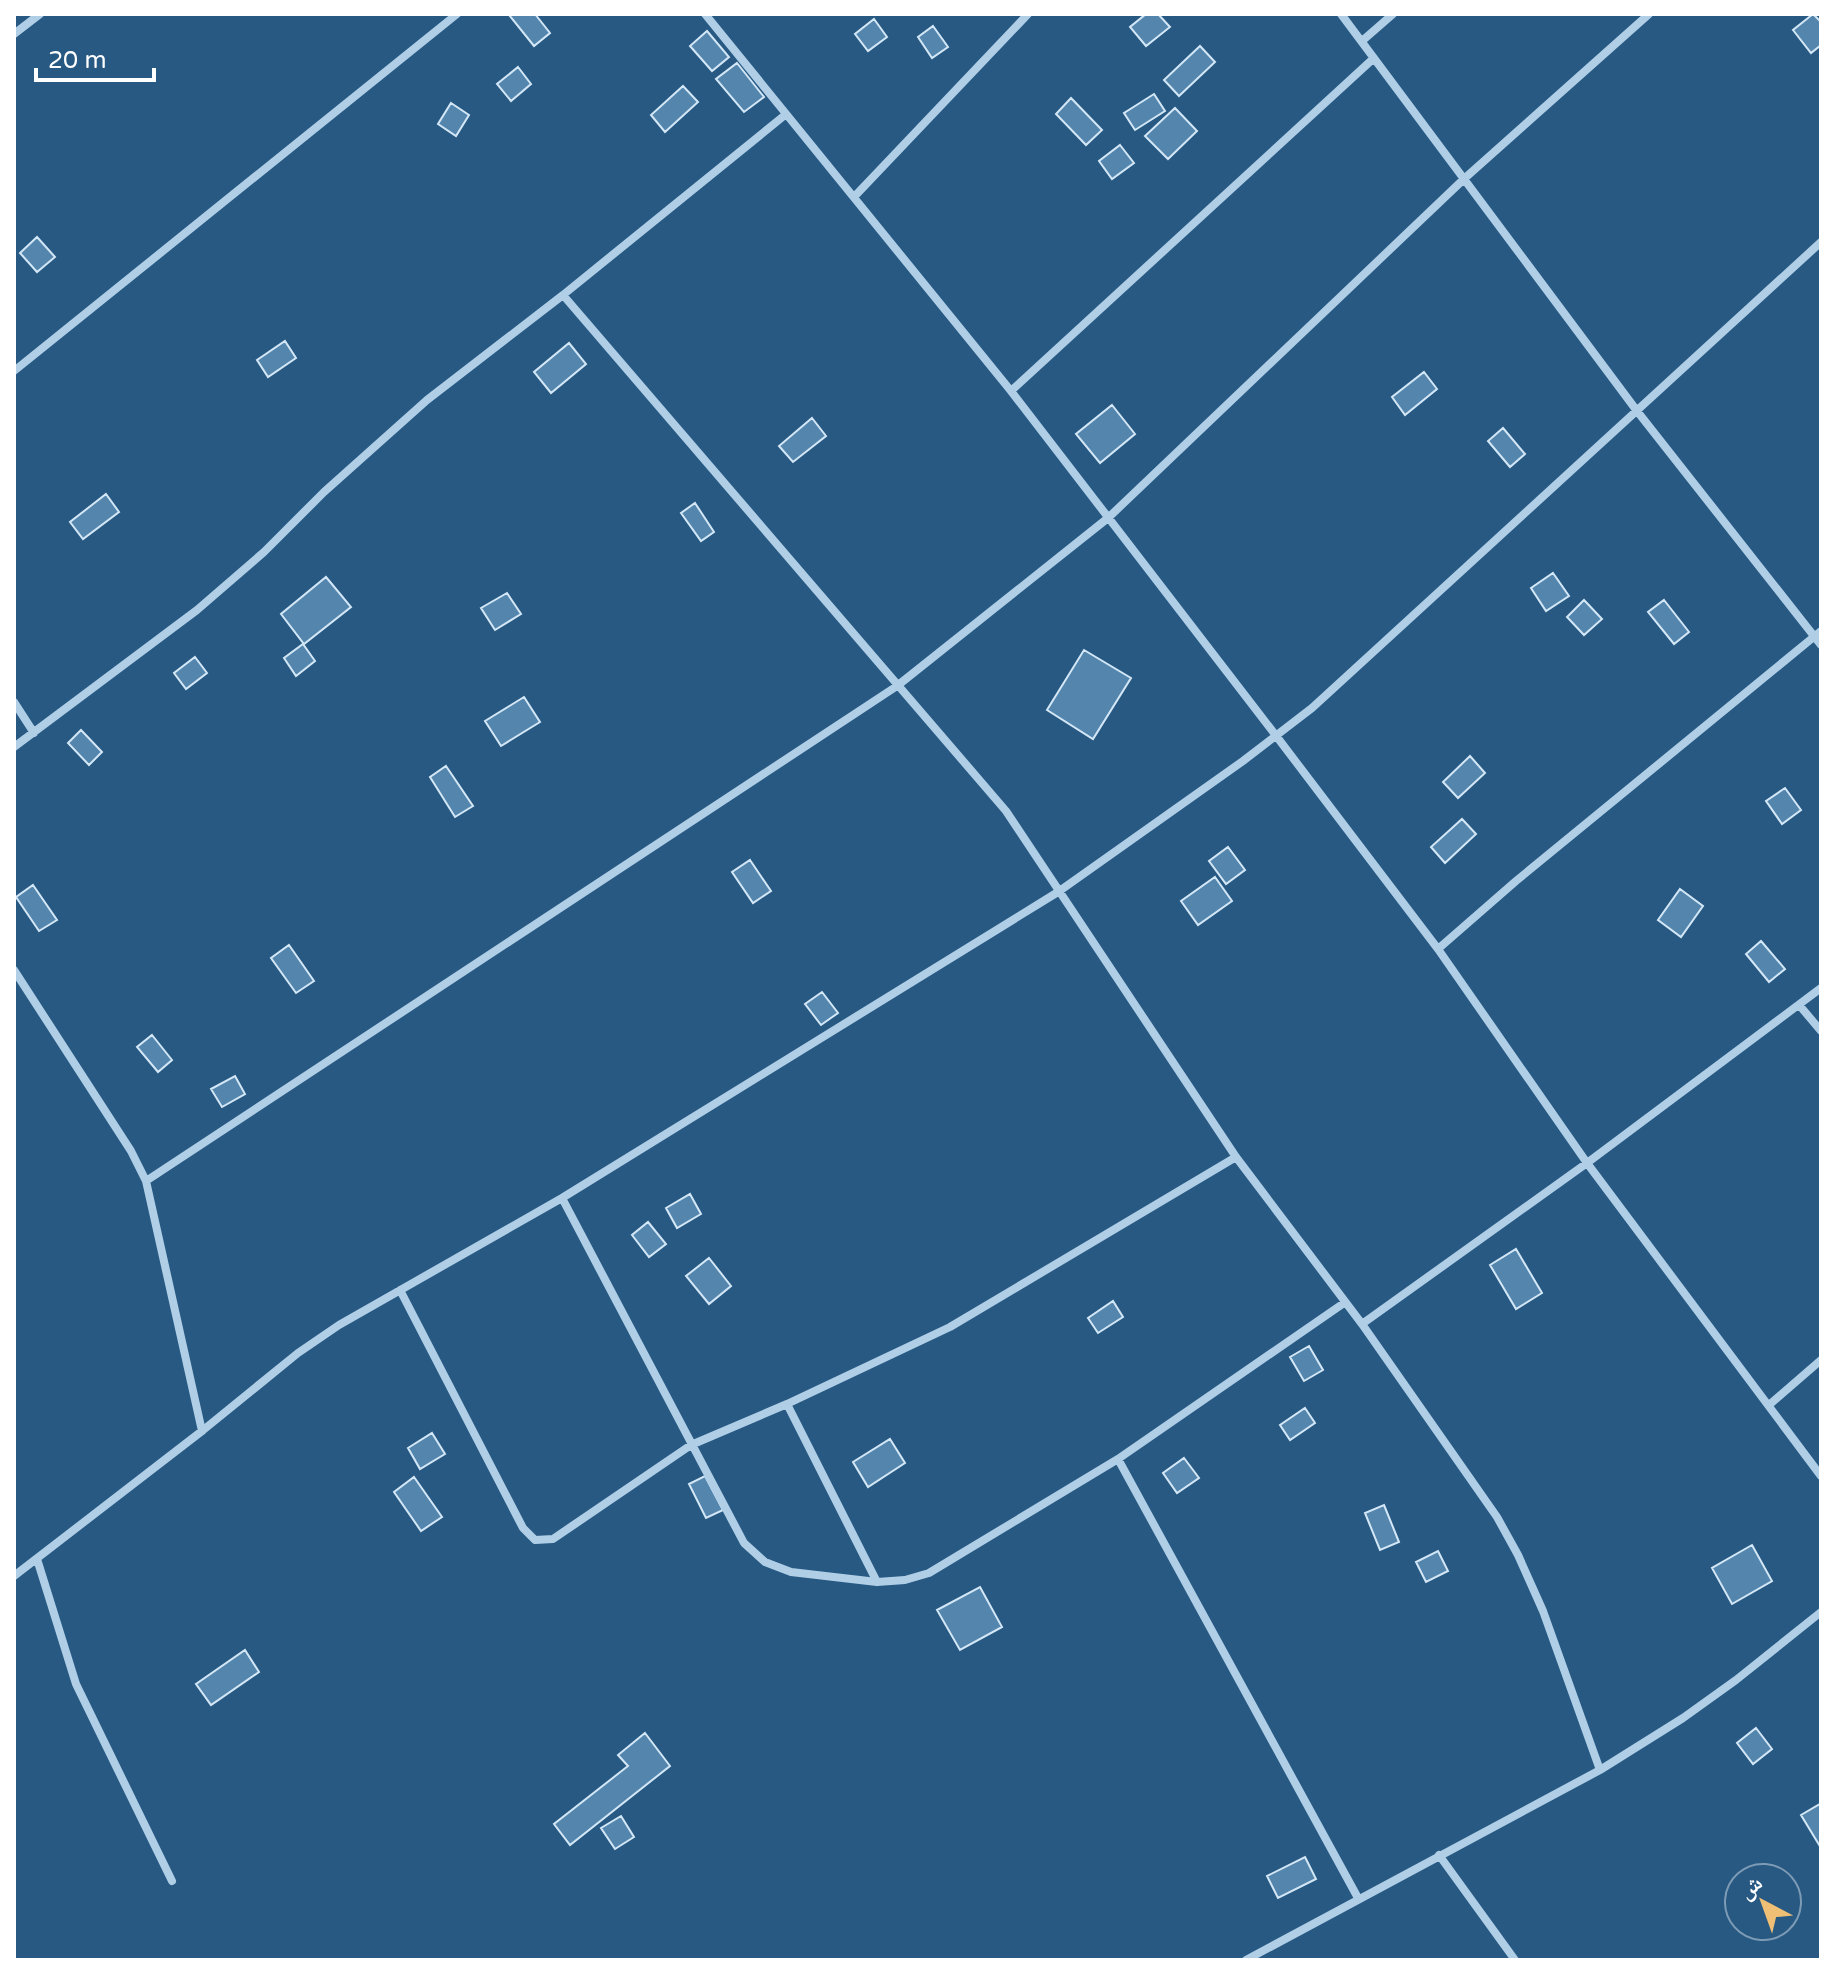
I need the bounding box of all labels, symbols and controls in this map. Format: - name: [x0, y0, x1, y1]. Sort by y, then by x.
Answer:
- scale bar: [36, 32, 154, 82]
- text: 20 m: [48, 46, 106, 75]
- north arrow: [1723, 1862, 1803, 1942]
- text: ش: [1733, 1870, 1768, 1905]

